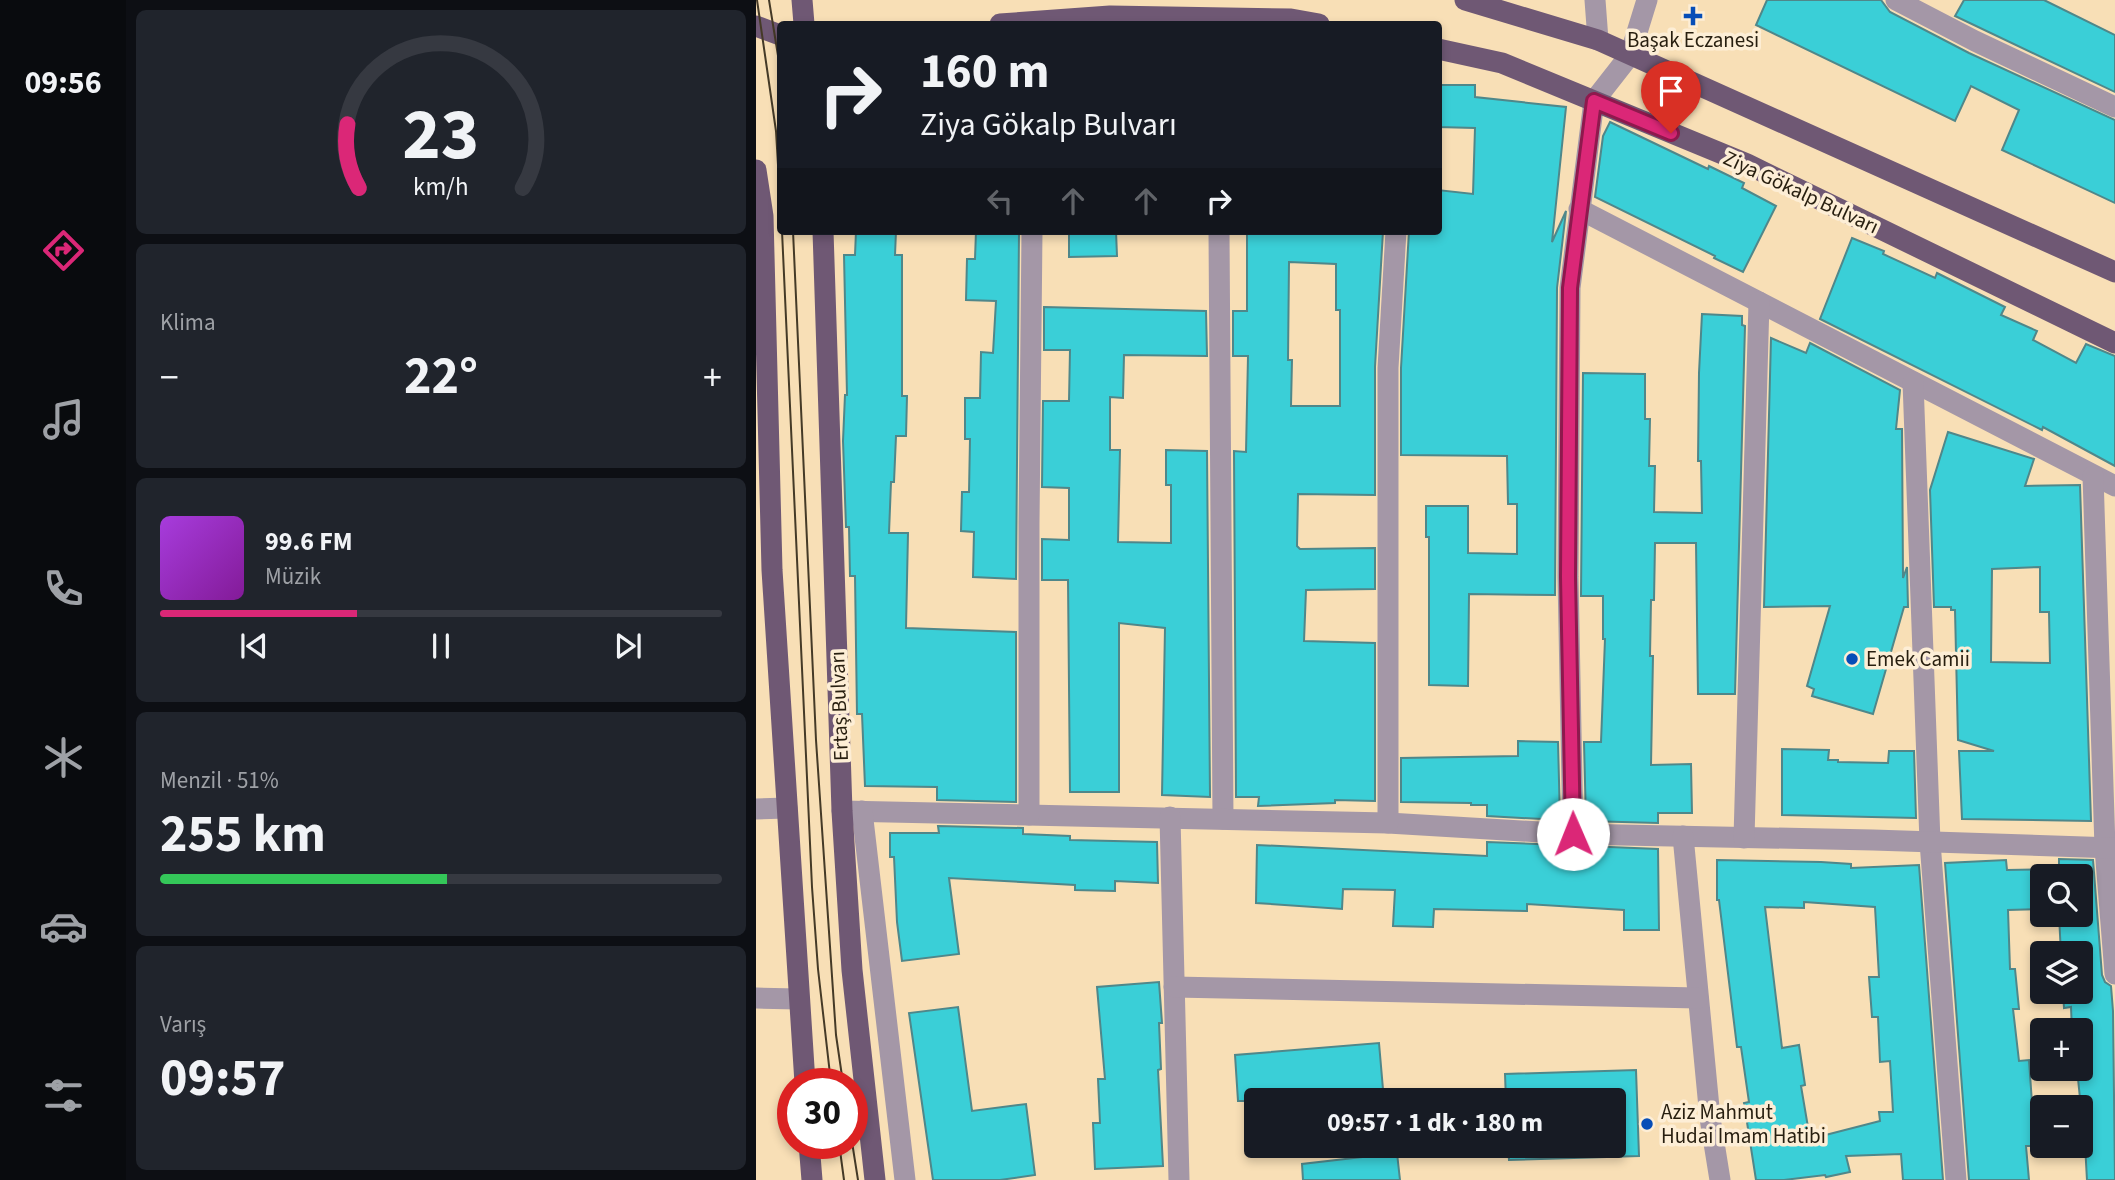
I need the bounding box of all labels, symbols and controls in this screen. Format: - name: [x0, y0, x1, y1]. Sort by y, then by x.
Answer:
- marker: Başak Eczanesi: [1685, 8, 1701, 24]
- place label: Başak Eczanesi: [1627, 25, 1759, 55]
- text: 160 m: [920, 37, 1049, 107]
- icon: right: [805, 49, 896, 140]
- text: 09:56: [24, 60, 102, 106]
- pin: [1641, 61, 1701, 133]
- icon: arrive: [1652, 72, 1690, 110]
- text: 23: [403, 83, 479, 187]
- text: Ziya Gökalp Bulvarı: [920, 102, 1177, 148]
- street label: Ziya Gökalp Bulvarı: [1718, 143, 1884, 241]
- text: km/h: [413, 169, 469, 205]
- icon: left: [981, 182, 1019, 220]
- icon: ahead: [1054, 182, 1092, 220]
- icon: ahead: [1127, 182, 1165, 220]
- icon: right: [1200, 182, 1238, 220]
- icon: directions: [39, 226, 88, 275]
- text: Klima: [160, 306, 216, 339]
- text: 22°: [404, 340, 478, 414]
- text: −: [160, 351, 179, 405]
- text: +: [703, 351, 722, 405]
- icon: music: [39, 395, 88, 444]
- text: 99.6 FM: [265, 523, 353, 560]
- text: Müzik: [265, 560, 321, 593]
- icon: phone: [39, 564, 88, 613]
- icon: previous: [235, 627, 273, 665]
- icon: pause: [422, 627, 460, 665]
- icon: next: [609, 627, 647, 665]
- place label: Emek Camii: [1866, 644, 1970, 674]
- street label: Ertaş Bulvarı: [822, 650, 856, 762]
- marker: Emek Camii: [1844, 651, 1860, 667]
- icon: climate: [39, 733, 88, 782]
- text: Menzil · 51%: [160, 764, 279, 797]
- position arrow: [1536, 797, 1610, 871]
- text: 255 km: [160, 798, 326, 872]
- map controls: [2030, 864, 2093, 1158]
- button: search: [2030, 864, 2093, 927]
- icon: car: [39, 902, 88, 951]
- button: layers: [2030, 941, 2093, 1004]
- text: Varış: [160, 1008, 206, 1041]
- button: +: [2030, 1018, 2093, 1081]
- text: 09:57: [160, 1042, 285, 1116]
- speed limit sign: 30: [777, 1068, 868, 1159]
- icon: filters: [39, 1071, 88, 1120]
- button: −: [2030, 1095, 2093, 1158]
- place label: Aziz Mahmut Hudai Imam Hatibi: [1661, 1097, 1826, 1151]
- text: 09:57 · 1 dk · 180 m: [1327, 1104, 1543, 1141]
- marker: Aziz Mahmut Hudai Imam Hatibi: [1639, 1116, 1655, 1132]

